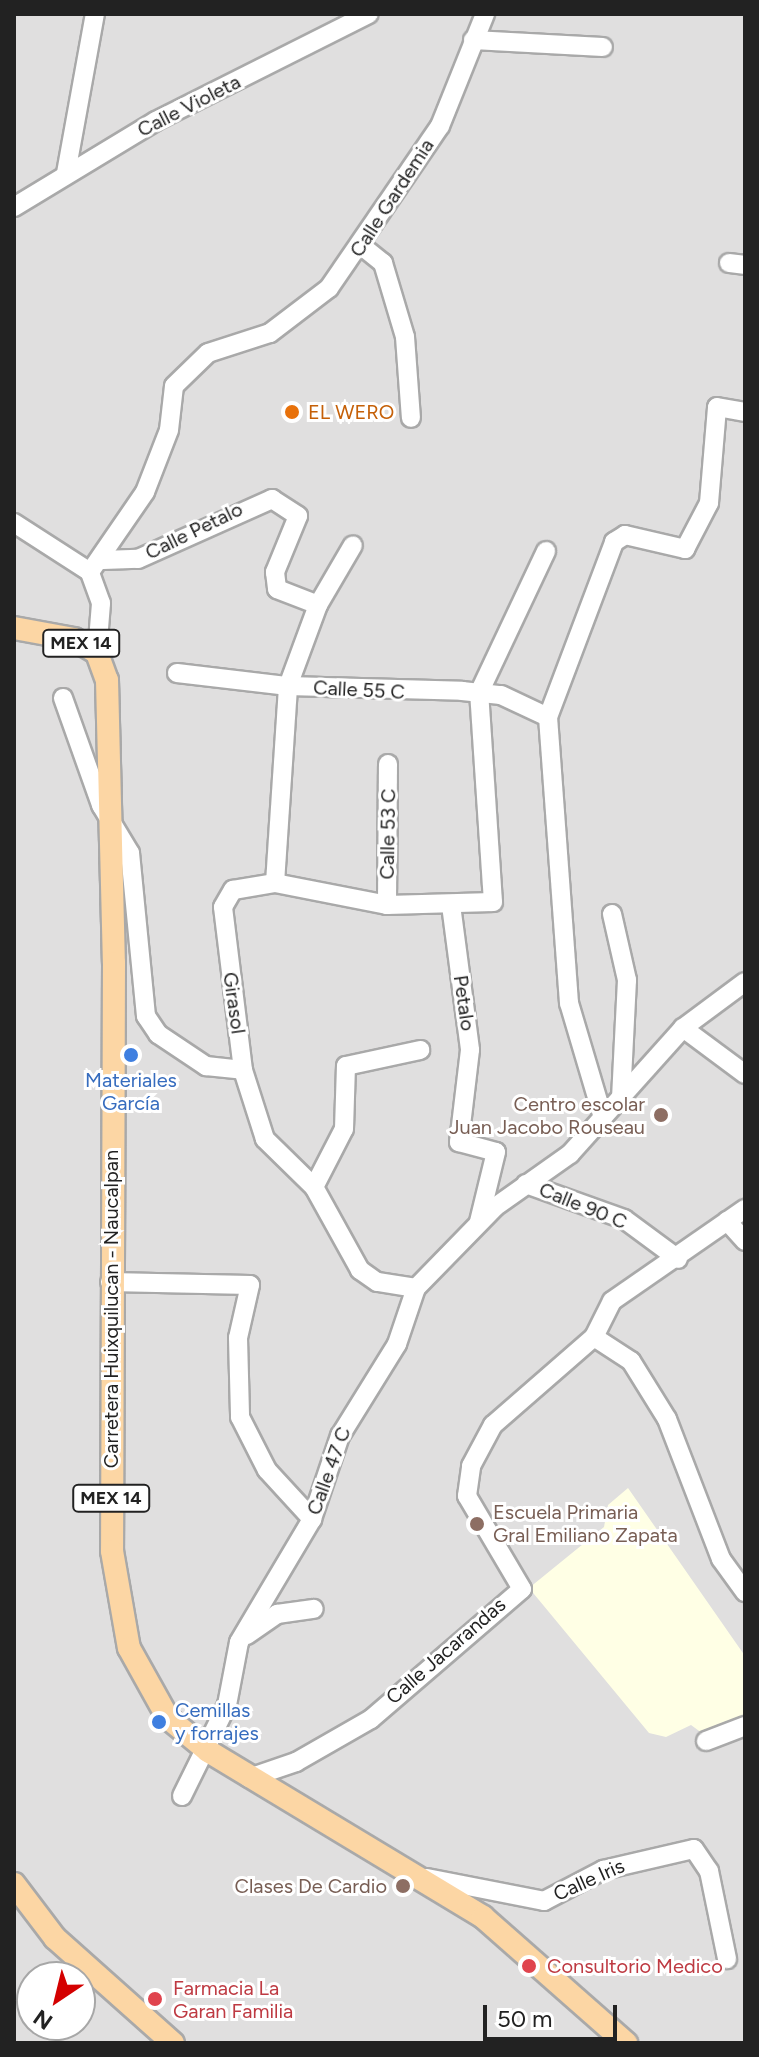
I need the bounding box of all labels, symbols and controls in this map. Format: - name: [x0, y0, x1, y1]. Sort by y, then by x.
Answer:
- street label: Calle Violeta: [133, 70, 245, 142]
- street label: Calle Gardemia: [345, 134, 439, 262]
- place label: EL WERO: [308, 400, 394, 424]
- marker: EL WERO: [283, 403, 301, 421]
- street label: Calle Petalo: [141, 497, 247, 565]
- road number: MEX 14: [41, 629, 121, 657]
- street label: Calle 55 C: [313, 676, 405, 704]
- street label: Calle 53 C: [375, 788, 401, 880]
- street label: Girasol: [218, 971, 250, 1035]
- street label: Petalo: [448, 974, 480, 1032]
- marker: Materiales García: [122, 1046, 140, 1064]
- place label: Materiales García: [85, 1068, 177, 1115]
- place label: Centro escolar Juan Jacobo Rouseau: [449, 1092, 645, 1139]
- marker: Centro escolar Juan Jacobo Rouseau: [652, 1106, 670, 1124]
- street label: Carretera Huixquilucan - Naucalpan: [99, 1150, 123, 1468]
- street label: Calle 90 C: [535, 1177, 631, 1235]
- street label: Calle 47 C: [302, 1424, 356, 1518]
- road number: MEX 14: [71, 1484, 151, 1512]
- place label: Escuela Primaria Gral Emiliano Zapata: [493, 1500, 678, 1547]
- marker: Escuela Primaria Gral Emiliano Zapata: [468, 1515, 486, 1533]
- street label: Calle Jacarandas: [381, 1593, 511, 1709]
- place label: Cemillas y forrajes: [175, 1698, 259, 1745]
- marker: Cemillas y forrajes: [150, 1713, 168, 1731]
- street label: Calle Iris: [550, 1854, 628, 1906]
- place label: Clases De Cardio: [235, 1874, 387, 1898]
- marker: Clases De Cardio: [394, 1877, 412, 1895]
- place label: Consultorio Medico: [547, 1954, 723, 1978]
- marker: Consultorio Medico: [518, 1955, 540, 1977]
- north arrow: [16, 1961, 96, 2041]
- place label: Farmacia La Garan Familia: [173, 1976, 293, 2023]
- marker: Farmacia La Garan Familia: [144, 1988, 166, 2010]
- scale bar: [487, 1989, 621, 2039]
- text: N: [28, 2003, 58, 2035]
- text: 50 m: [497, 2004, 553, 2033]

